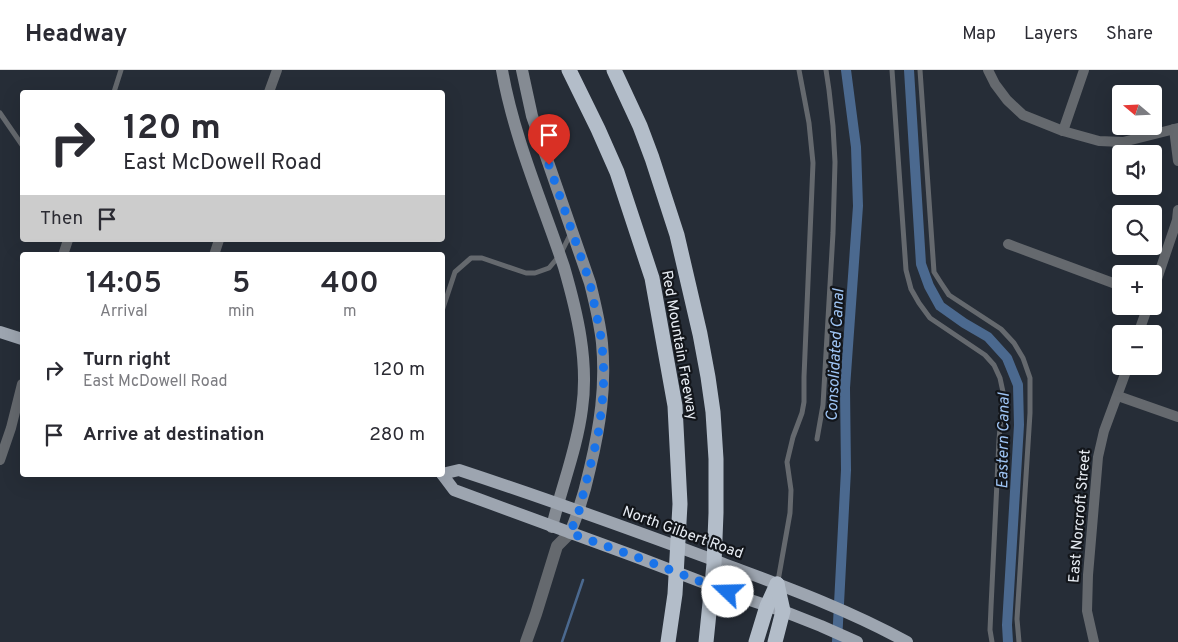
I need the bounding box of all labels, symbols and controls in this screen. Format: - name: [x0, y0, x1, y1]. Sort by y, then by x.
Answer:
- text: Headway: [25, 20, 127, 50]
- text: Map: [962, 23, 996, 46]
- text: Layers: [1024, 23, 1078, 46]
- text: Share: [1106, 23, 1153, 46]
- north arrow: [1112, 85, 1162, 135]
- map controls: [1112, 85, 1162, 375]
- text: 120 m: [123, 107, 221, 151]
- icon: right: [40, 110, 105, 175]
- pin: [528, 114, 570, 165]
- icon: arrive: [535, 121, 563, 149]
- button: sound: [1112, 145, 1162, 195]
- text: East McDowell Road: [123, 150, 322, 177]
- icon: arrive: [93, 205, 121, 233]
- button: search: [1112, 205, 1162, 255]
- text: Then: [40, 207, 83, 231]
- button: +: [1112, 265, 1162, 315]
- text: 14:05: [86, 266, 162, 303]
- text: 5: [232, 266, 250, 303]
- text: 400: [321, 266, 379, 303]
- street label: Red Mountain Freeway: [656, 269, 701, 422]
- water label: Consolidated Canal: [823, 288, 849, 422]
- text: Arrival: [100, 302, 148, 322]
- text: min: [228, 302, 255, 322]
- text: m: [343, 302, 357, 322]
- button: −: [1112, 325, 1162, 375]
- text: Turn right: [83, 348, 171, 372]
- icon: right: [40, 356, 68, 384]
- text: 120 m: [374, 358, 425, 382]
- text: East McDowell Road: [83, 372, 228, 392]
- water label: Eastern Canal: [993, 392, 1015, 489]
- icon: arrive: [40, 421, 68, 449]
- text: Arrive at destination: [83, 423, 264, 447]
- text: 280 m: [369, 423, 425, 447]
- street label: East Norcroft Street: [1065, 448, 1096, 584]
- street label: North Gilbert Road: [619, 503, 746, 564]
- position arrow: [701, 565, 753, 617]

